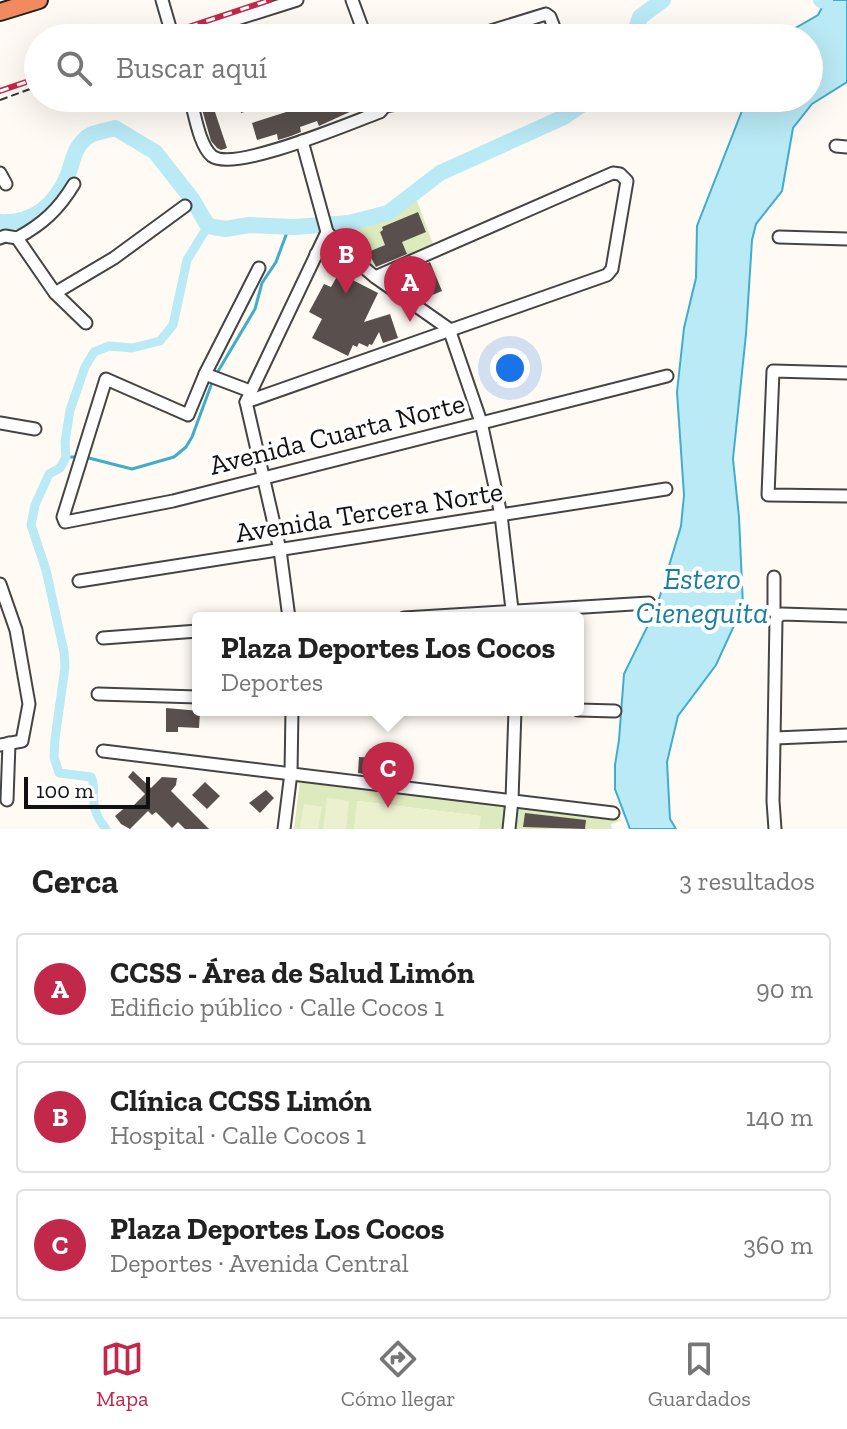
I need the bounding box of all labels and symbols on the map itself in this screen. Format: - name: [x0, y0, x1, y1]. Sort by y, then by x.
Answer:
- pin: B: [320, 228, 372, 294]
- pin: A: [384, 256, 436, 322]
- your location: [490, 348, 530, 388]
- street label: Avenida Cuarta Norte: [206, 386, 468, 482]
- street label: Avenida Tercera Norte: [233, 475, 505, 549]
- water label: Estero Cieneguita: [636, 561, 768, 631]
- pin: C: [362, 742, 414, 808]
- scale bar: [24, 773, 150, 809]

